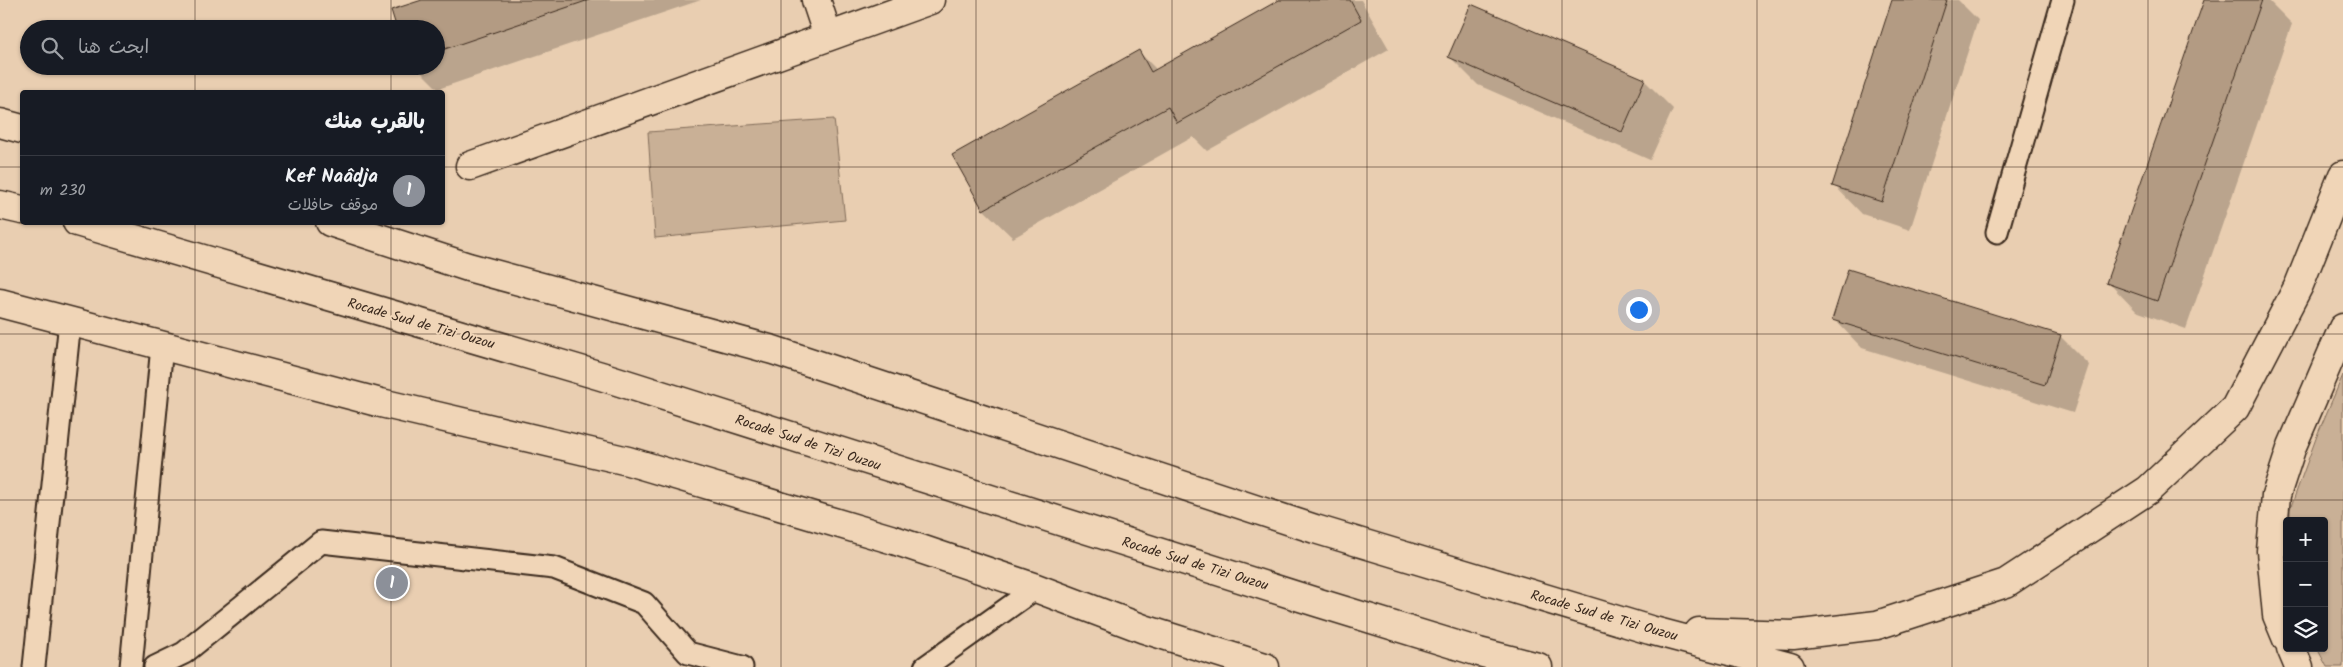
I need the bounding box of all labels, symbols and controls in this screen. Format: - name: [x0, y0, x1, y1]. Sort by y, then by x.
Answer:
- search box: [20, 20, 445, 75]
- text: ابحث هنا: [78, 33, 149, 63]
- icon: search: [38, 34, 66, 62]
- text: بالقرب منك: [325, 106, 425, 139]
- text: Kef Naâdja: [285, 162, 378, 192]
- text: 230 m: [40, 178, 86, 203]
- text: 1: [407, 178, 411, 203]
- text: موقف حافلات: [288, 193, 378, 218]
- street label: Rocade Sud de Tizi Ouzou: [345, 292, 498, 356]
- your location: [1626, 297, 1652, 323]
- street label: Rocade Sud de Tizi Ouzou: [732, 409, 884, 477]
- map controls: [2283, 517, 2328, 652]
- button: +: [2283, 517, 2328, 562]
- street label: Rocade Sud de Tizi Ouzou: [1119, 531, 1271, 597]
- button: −: [2283, 562, 2328, 607]
- pin: 1: [376, 564, 408, 602]
- street label: Rocade Sud de Tizi Ouzou: [1528, 584, 1681, 648]
- button: layers: [2283, 607, 2328, 652]

